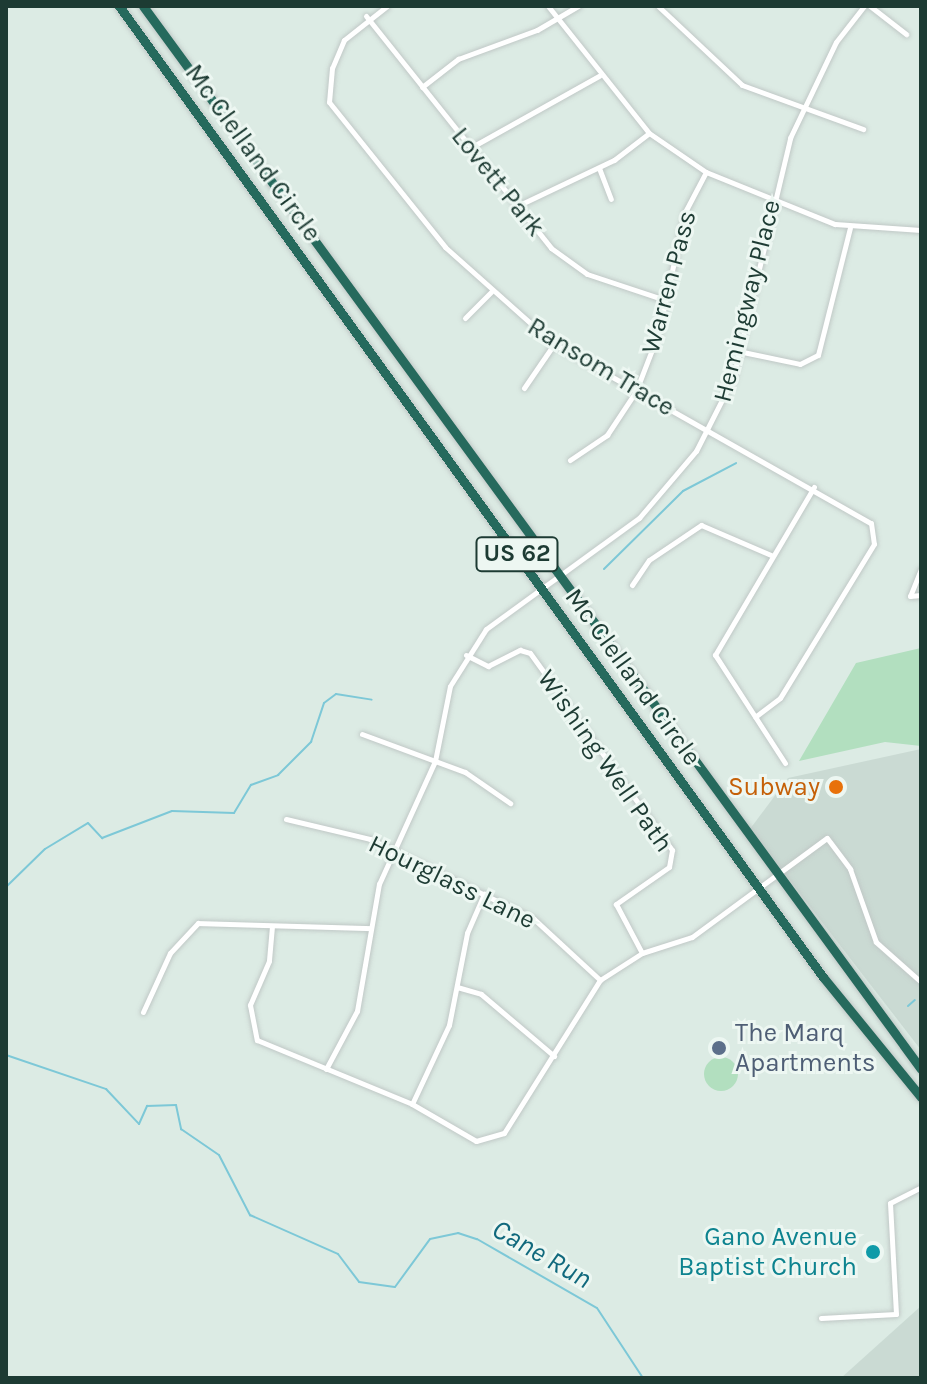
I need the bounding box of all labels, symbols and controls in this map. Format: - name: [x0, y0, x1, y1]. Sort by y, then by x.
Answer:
- street label: Mc Clelland Circle: [178, 58, 328, 248]
- street label: Lovett Park: [445, 121, 551, 243]
- street label: Hemingway Place: [707, 197, 787, 405]
- street label: Warren Pass: [635, 207, 703, 357]
- street label: Ransom Trace: [522, 311, 680, 423]
- road number: US 62: [475, 534, 559, 574]
- street label: Mc Clelland Circle: [558, 582, 708, 772]
- street label: Wishing Well Path: [530, 664, 680, 858]
- place label: Subway: [728, 771, 820, 803]
- marker: Subway: [827, 778, 845, 796]
- street label: Hourglass Lane: [364, 828, 540, 936]
- place label: The Marq Apartments: [735, 1017, 875, 1078]
- marker: The Marq Apartments: [710, 1039, 728, 1057]
- water label: Cane Run: [486, 1212, 598, 1296]
- place label: Gano Avenue Baptist Church: [678, 1221, 857, 1282]
- marker: Gano Avenue Baptist Church: [864, 1243, 882, 1261]

